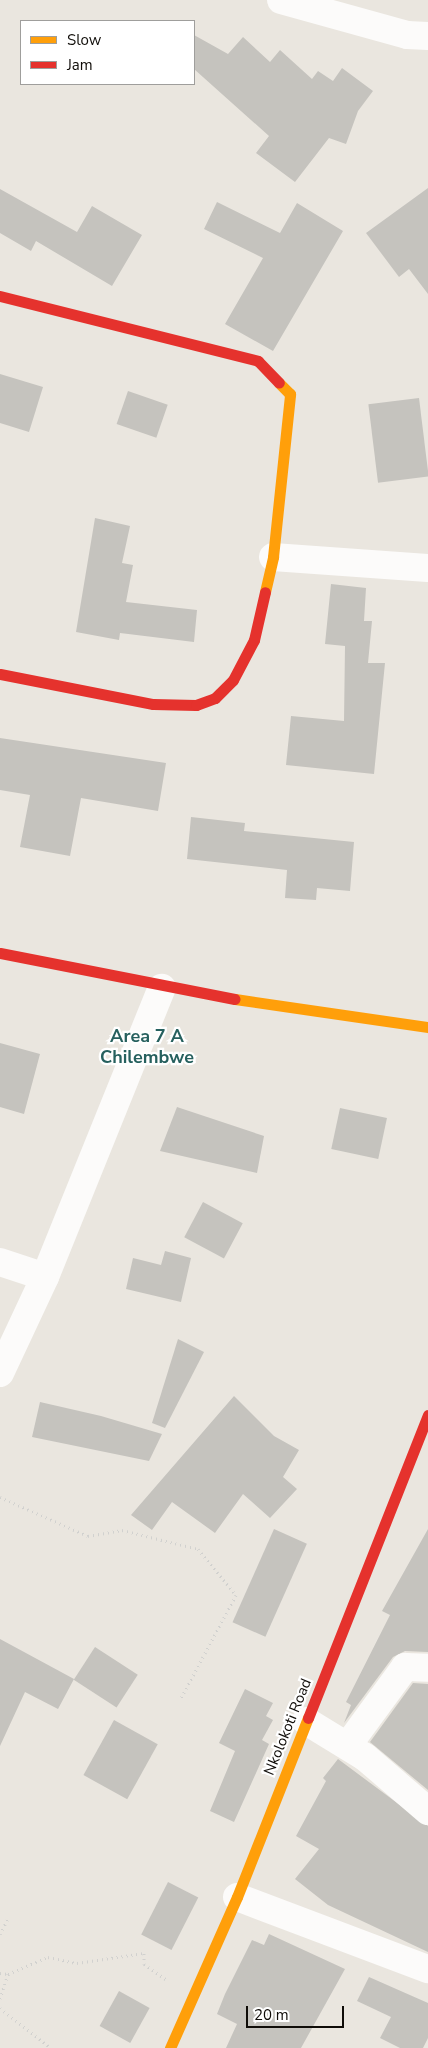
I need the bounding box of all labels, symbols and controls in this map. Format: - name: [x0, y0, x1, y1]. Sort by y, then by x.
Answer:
- legend: [20, 20, 195, 85]
- text: Slow: [67, 30, 101, 50]
- text: Jam: [67, 55, 93, 75]
- district label: Area 7 A Chilembwe: [100, 1026, 194, 1068]
- street label: Nkolokoti Road: [260, 1676, 316, 1778]
- scale bar: [248, 1996, 346, 2028]
- text: 20 m: [254, 2005, 289, 2025]

